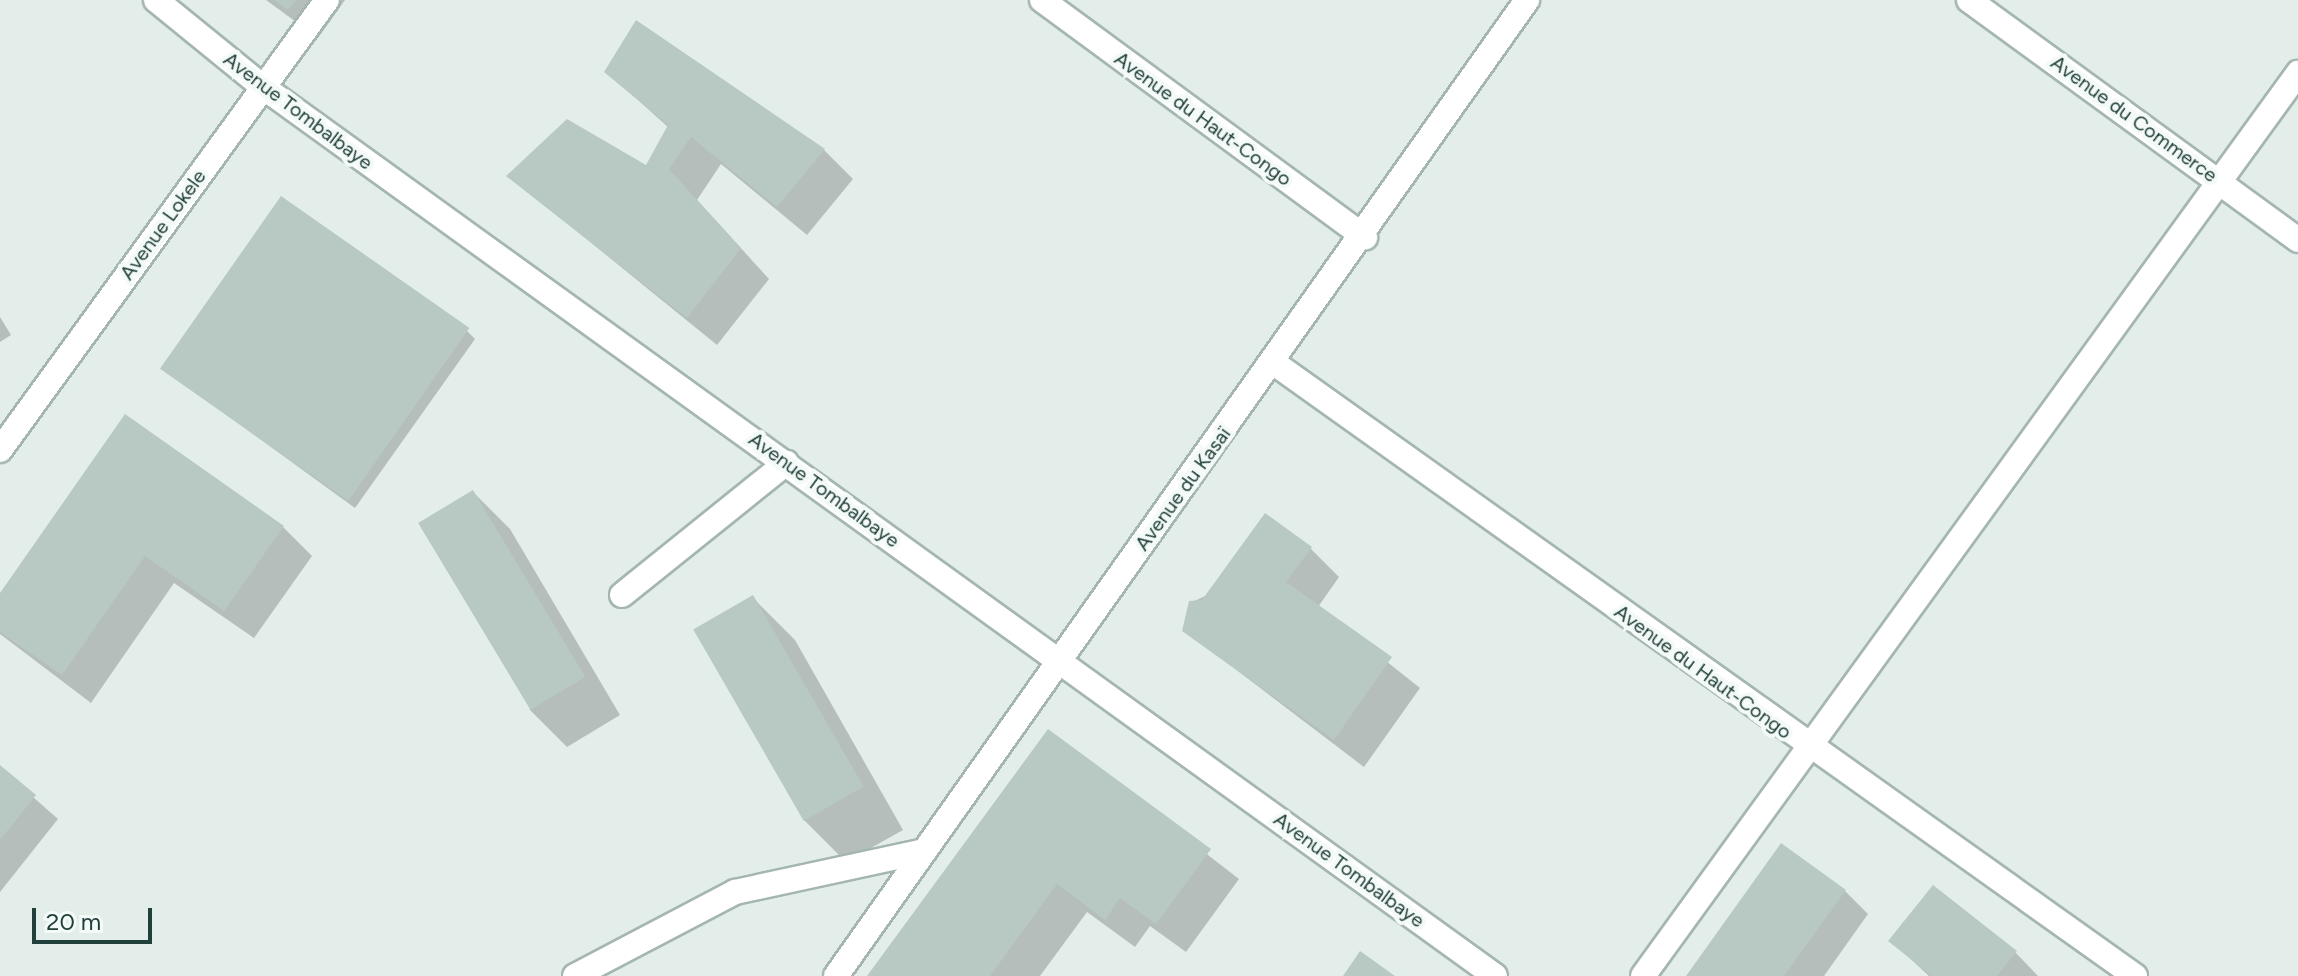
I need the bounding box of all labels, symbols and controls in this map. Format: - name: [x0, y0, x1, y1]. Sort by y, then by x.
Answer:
- street label: Avenue Tombalbaye: [219, 47, 377, 175]
- street label: Avenue du Haut-Congo: [1110, 47, 1296, 191]
- street label: Avenue du Commerce: [2046, 51, 2222, 187]
- street label: Avenue Lokele: [115, 165, 211, 285]
- street label: Avenue du Kasaï: [1130, 423, 1236, 555]
- street label: Avenue Tombalbaye: [744, 427, 904, 553]
- street label: Avenue du Haut-Congo: [1610, 600, 1796, 744]
- street label: Avenue Tombalbaye: [1269, 807, 1429, 933]
- scale bar: [36, 892, 156, 942]
- text: 20 m: [46, 907, 101, 936]

